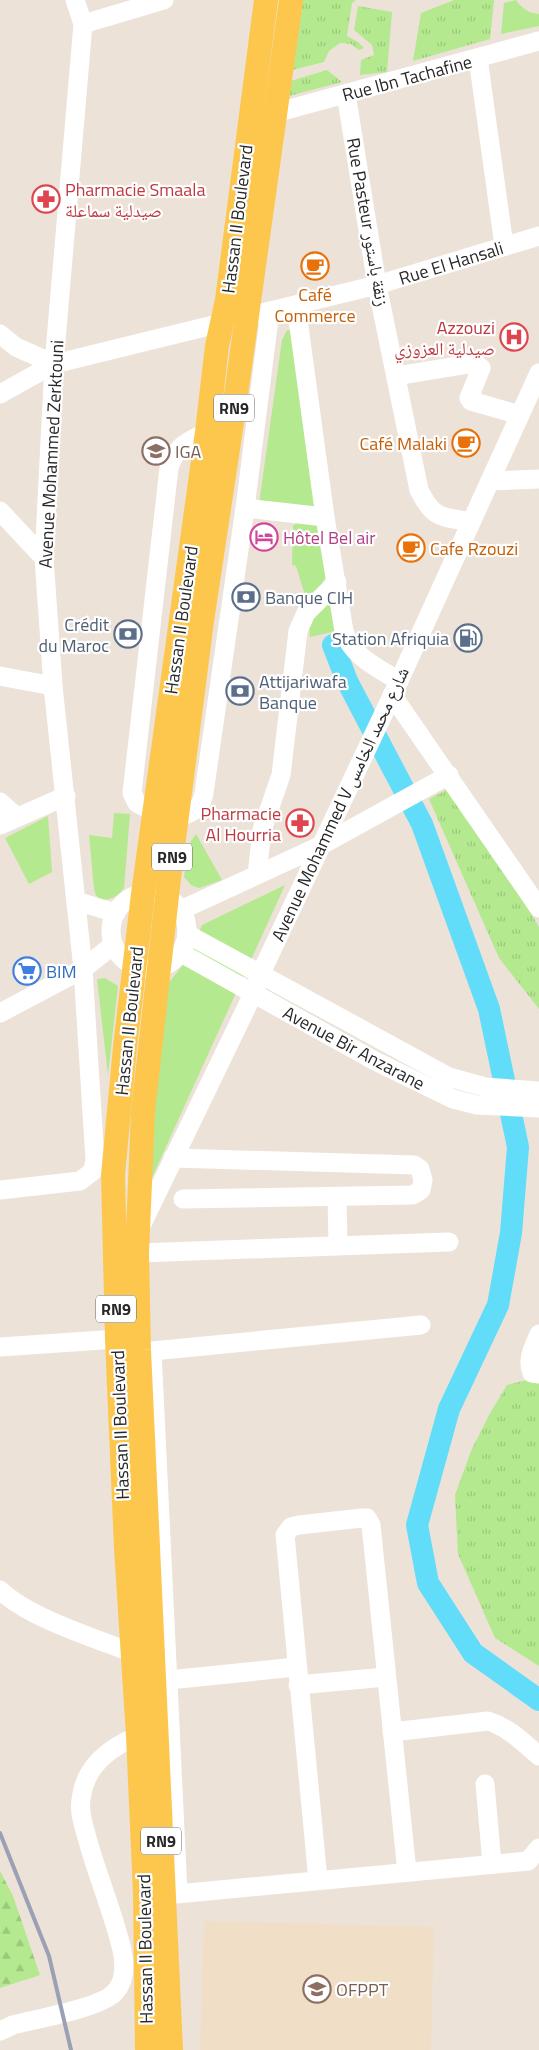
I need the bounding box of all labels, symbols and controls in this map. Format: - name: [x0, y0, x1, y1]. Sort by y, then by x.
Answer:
- street label: Rue Ibn Tachafine: [339, 48, 475, 108]
- street label: Rue Pasteur زنقة باستور: [340, 135, 396, 309]
- street label: Hassan II Boulevard: [214, 143, 260, 295]
- place label: Pharmacie Smaala صيدلية سماعلة: [65, 176, 206, 224]
- pharmacy icon: Pharmacie Smaala صيدلية سماعلة: [31, 184, 61, 214]
- street label: Rue El Hansali: [395, 234, 507, 292]
- cafe icon: Café Commerce: [300, 251, 330, 281]
- place label: Café Commerce: [274, 281, 356, 329]
- place label: Azzouzi صيدلية العزوزي: [394, 314, 495, 363]
- hospital icon: Azzouzi صيدلية العزوزي: [499, 322, 529, 352]
- street label: Avenue Mohammed Zerktouni: [32, 339, 70, 569]
- road number: RN9: [214, 394, 254, 422]
- cafe icon: Café Malaki: [451, 428, 481, 458]
- place label: Café Malaki: [359, 430, 447, 457]
- school or university icon: IGA: [141, 436, 171, 466]
- place label: IGA: [175, 438, 202, 465]
- hotel icon: Hôtel Bel air: [249, 522, 279, 552]
- place label: Hôtel Bel air: [283, 524, 376, 551]
- cafe icon: Cafe Rzouzi: [396, 533, 426, 563]
- place label: Cafe Rzouzi: [430, 535, 518, 562]
- street label: Hassan II Boulevard: [157, 544, 205, 696]
- bank icon: Banque CIH: [231, 582, 261, 612]
- place label: Banque CIH: [265, 584, 353, 611]
- place label: Crédit du Maroc: [38, 611, 110, 659]
- bank icon: Crédit du Maroc: [113, 619, 143, 649]
- fuel station icon: Station Afriquia: [453, 623, 483, 653]
- place label: Station Afriquia: [332, 625, 449, 652]
- street label: Avenue Mohammed V شارع محمد الخامس: [264, 662, 416, 946]
- place label: Attijariwafa Banque: [259, 668, 347, 716]
- bank icon: Attijariwafa Banque: [225, 676, 255, 706]
- place label: Pharmacie Al Hourria: [200, 800, 281, 848]
- pharmacy icon: Pharmacie Al Hourria: [285, 808, 315, 838]
- road number: RN9: [152, 844, 192, 870]
- street label: Hassan II Boulevard: [108, 945, 150, 1097]
- supermarket icon: BIM: [12, 956, 42, 986]
- place label: BIM: [46, 958, 77, 985]
- street label: Avenue Bir Anzarane: [278, 999, 430, 1097]
- road number: RN9: [96, 1296, 136, 1322]
- street label: Hassan II Boulevard: [104, 1350, 136, 1500]
- road number: RN9: [141, 1828, 181, 1854]
- street label: Hassan II Boulevard: [130, 1874, 160, 2024]
- school or university icon: OFPPT: [302, 1974, 332, 2004]
- place label: OFPPT: [336, 1976, 389, 2003]

